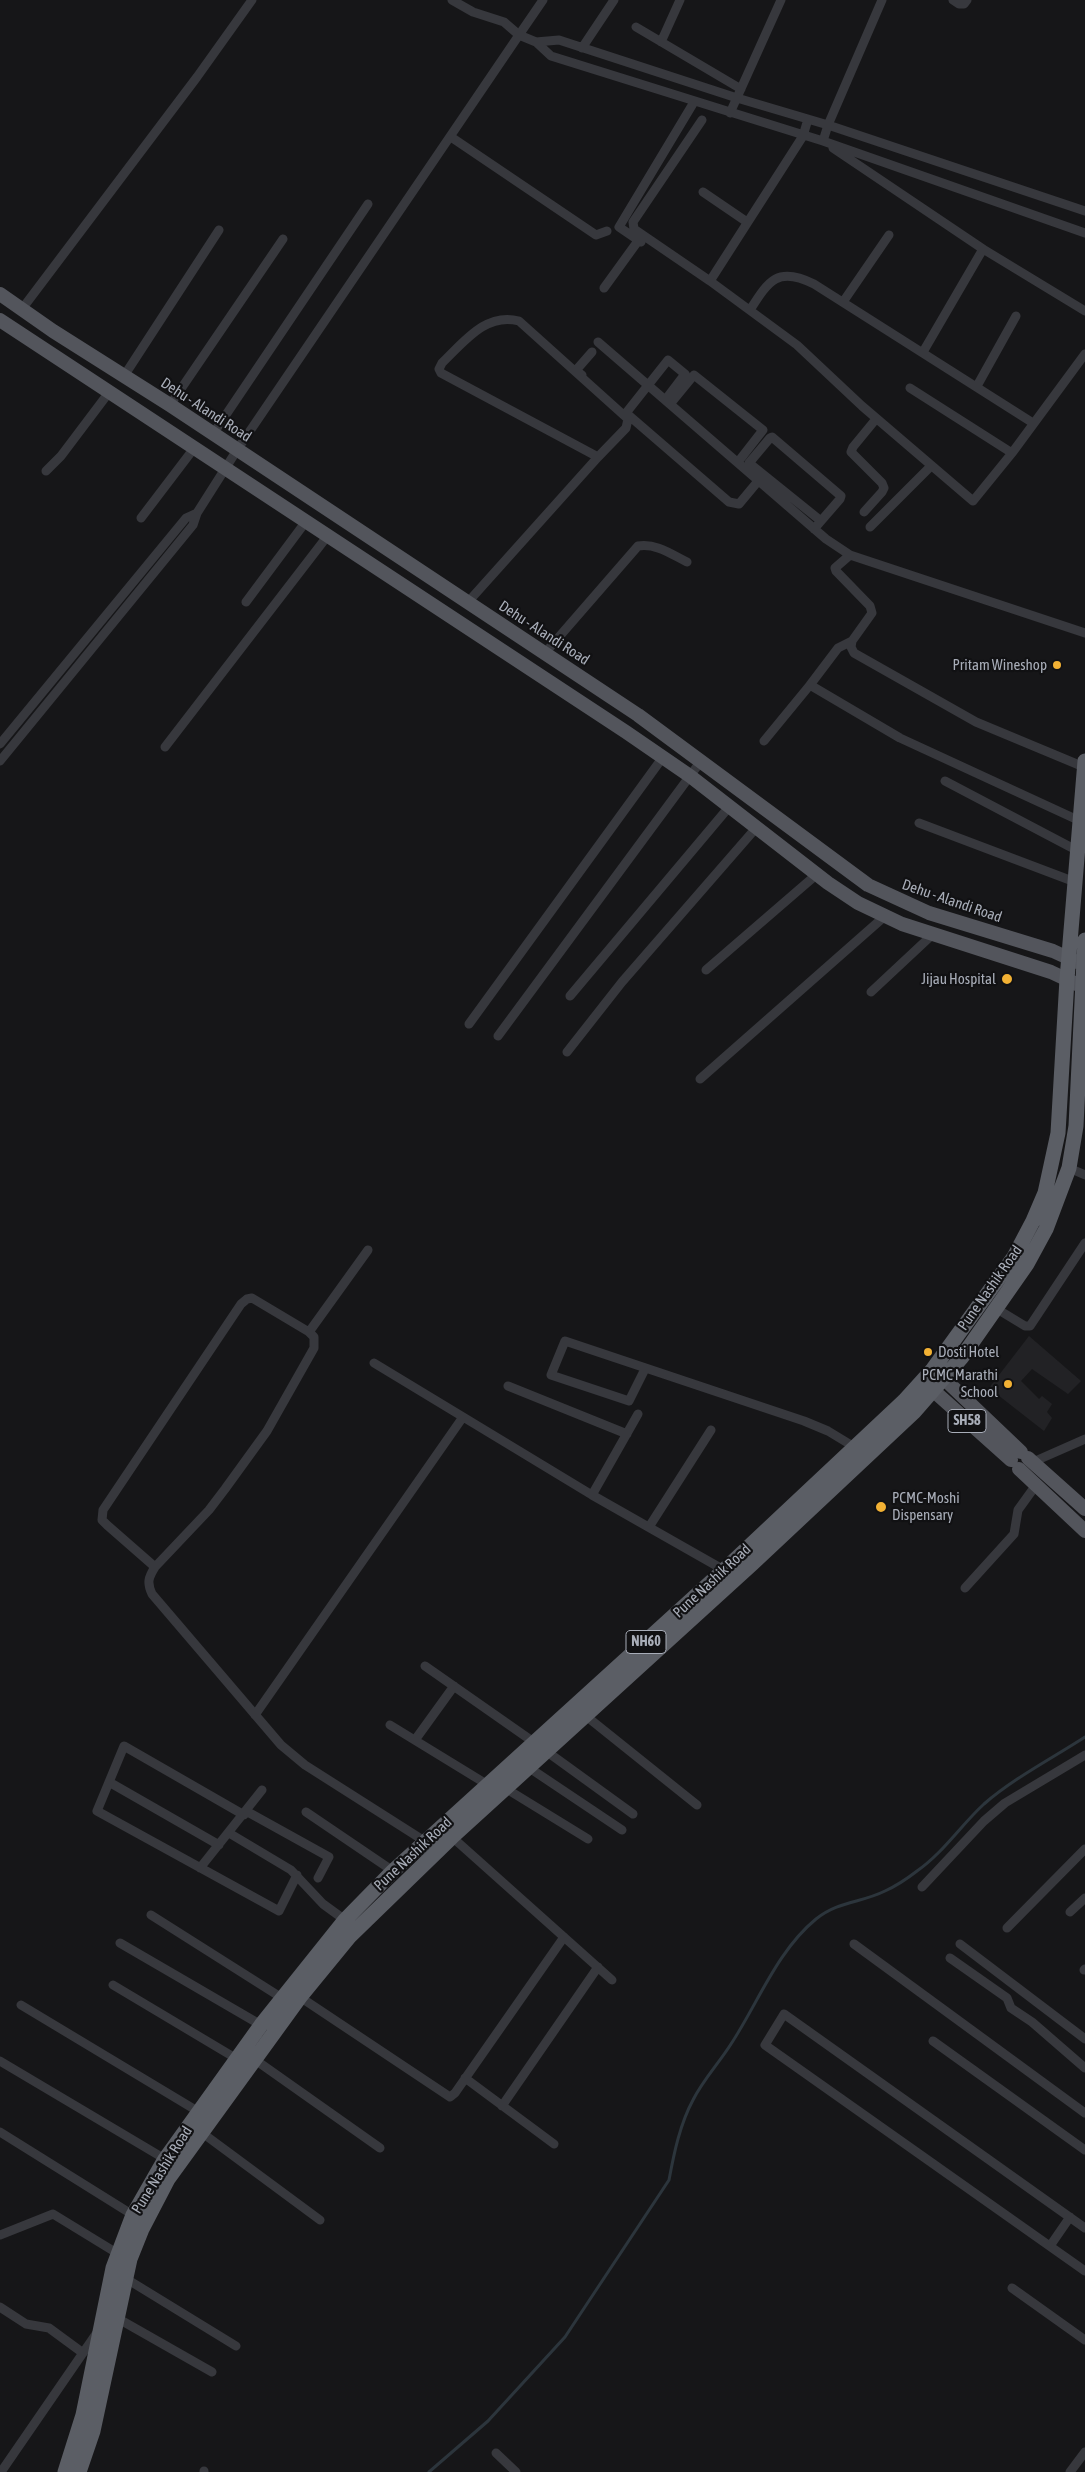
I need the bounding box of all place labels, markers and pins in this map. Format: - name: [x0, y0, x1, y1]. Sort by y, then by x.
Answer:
- place label: Pritam Wineshop: [952, 656, 1047, 674]
- marker: Pritam Wineshop: [1051, 659, 1063, 671]
- place label: Jijau Hospital: [921, 970, 996, 988]
- marker: Jijau Hospital: [1000, 972, 1014, 986]
- place label: Dosti Hotel: [938, 1343, 999, 1361]
- marker: Dosti Hotel: [922, 1346, 934, 1358]
- place label: PCMC Marathi School: [922, 1366, 998, 1401]
- marker: PCMC Marathi School: [1002, 1378, 1014, 1390]
- place label: PCMC-Moshi Dispensary: [892, 1489, 960, 1524]
- marker: PCMC-Moshi Dispensary: [874, 1500, 888, 1514]

